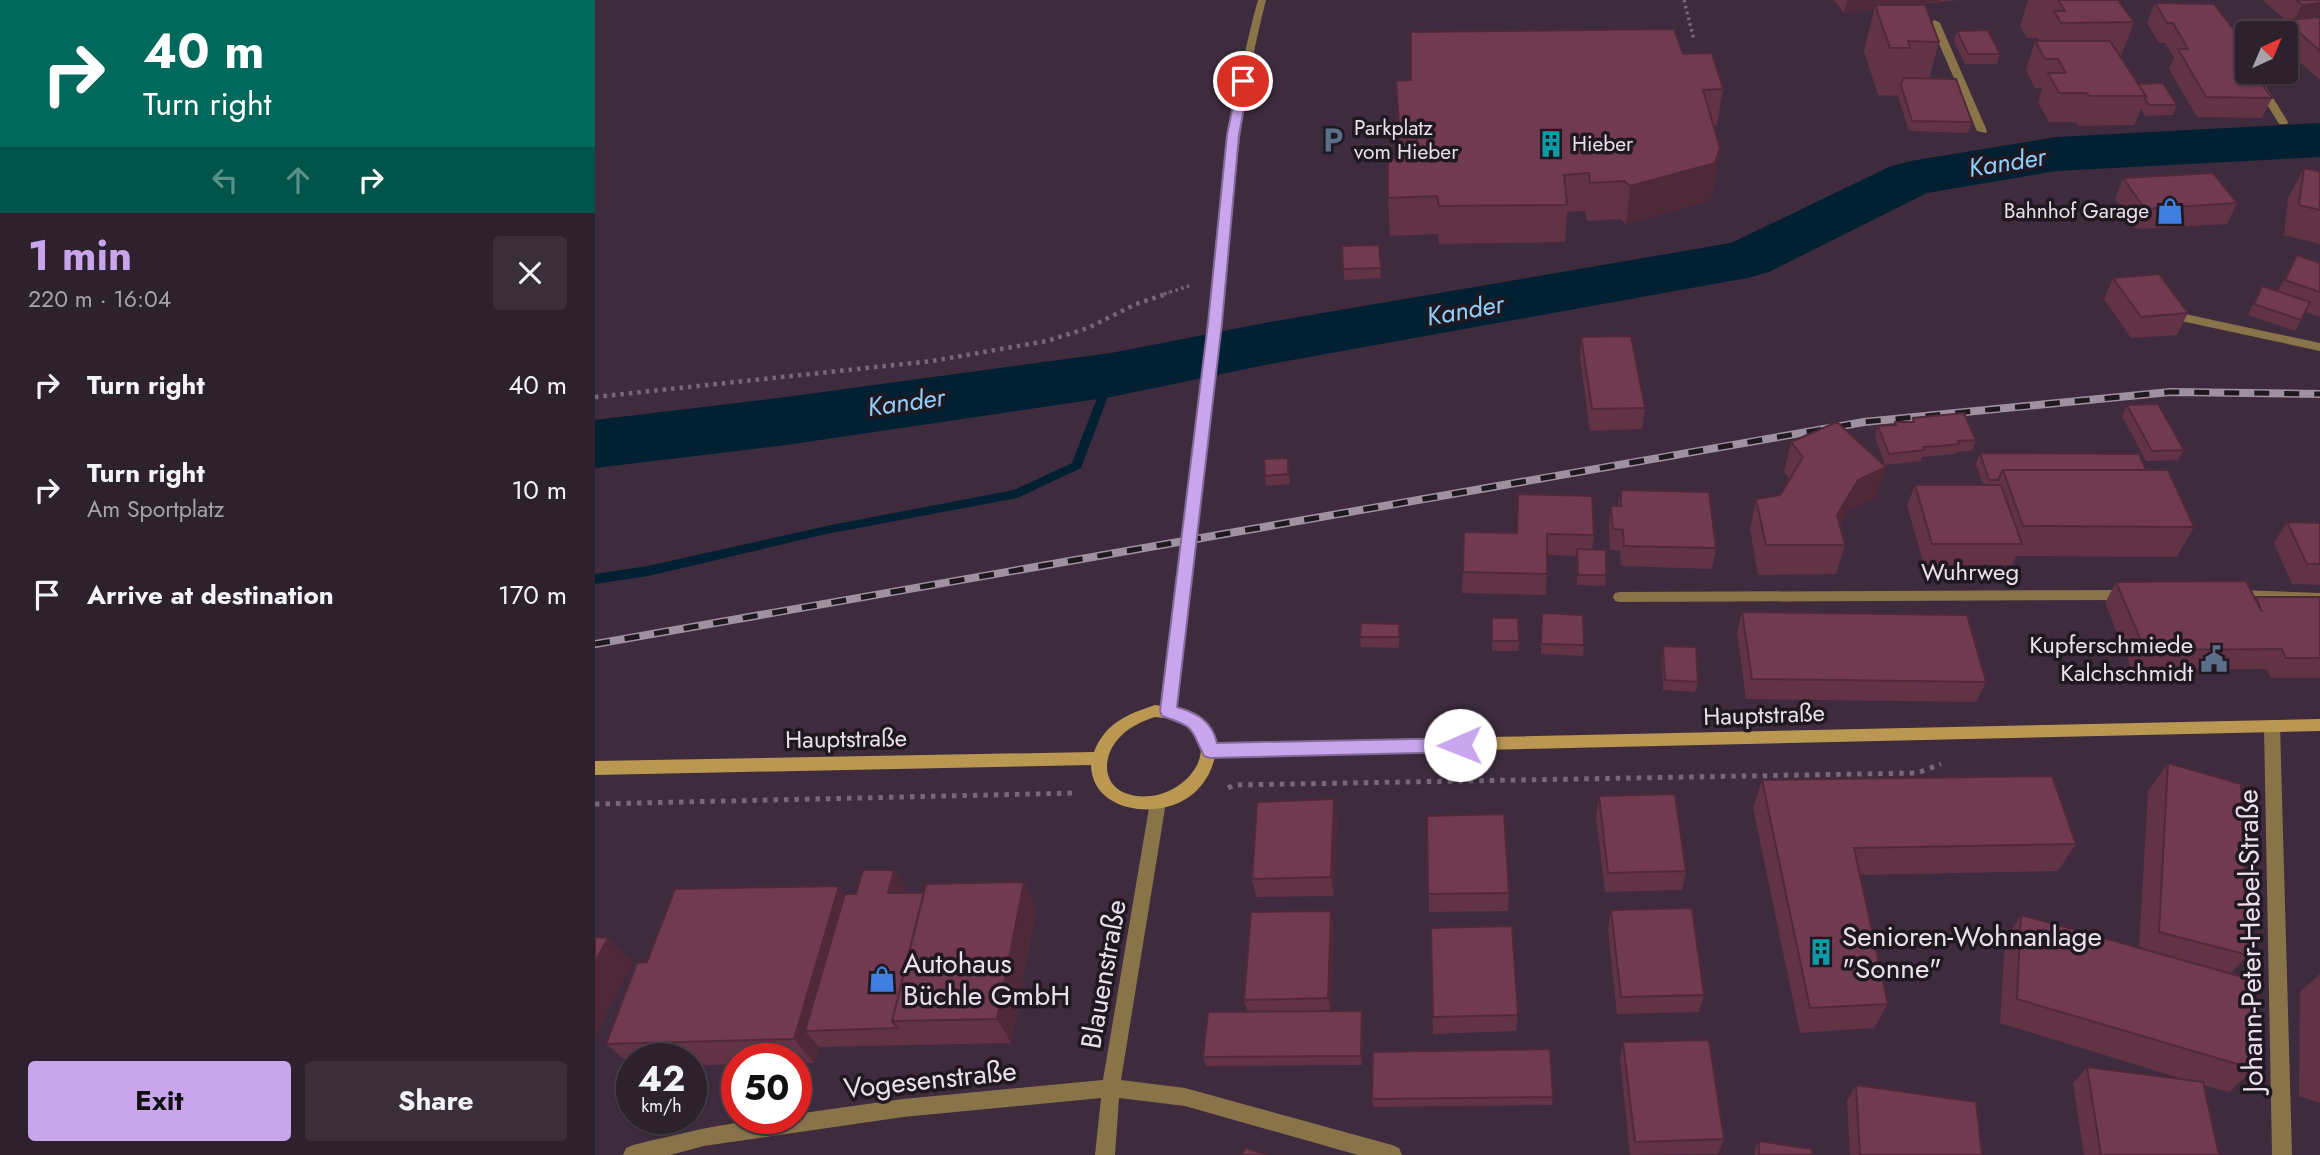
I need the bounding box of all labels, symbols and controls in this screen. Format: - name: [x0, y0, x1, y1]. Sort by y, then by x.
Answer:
- text: 40 m: [143, 16, 265, 86]
- north arrow: [2235, 21, 2298, 84]
- map controls: [2235, 21, 2298, 84]
- icon: right: [28, 28, 119, 119]
- pin: [1213, 51, 1273, 111]
- icon: arrive: [1224, 62, 1262, 100]
- text: Turn right: [143, 81, 272, 127]
- place label: Parkplatz vom Hieber: [1354, 113, 1459, 167]
- parking icon: Parkplatz vom Hieber: [1318, 125, 1348, 155]
- building icon: Hieber: [1536, 129, 1566, 159]
- place label: Hieber: [1572, 129, 1634, 159]
- water label: Kander: [1966, 137, 2050, 187]
- icon: left: [206, 161, 244, 199]
- icon: ahead: [279, 161, 317, 199]
- icon: right: [352, 161, 390, 199]
- place label: Bahnhof Garage: [2004, 196, 2149, 226]
- shop icon: Bahnhof Garage: [2155, 196, 2185, 226]
- text: 1 min: [28, 225, 132, 286]
- button: close: [493, 236, 567, 310]
- text: 220 m · 16:04: [28, 282, 171, 316]
- water label: Kander: [1423, 284, 1508, 335]
- icon: right: [28, 366, 66, 404]
- text: Turn right: [87, 366, 205, 404]
- text: 40 m: [508, 366, 567, 404]
- water label: Kander: [865, 378, 949, 426]
- text: Turn right: [87, 454, 205, 492]
- icon: right: [28, 471, 66, 509]
- text: 10 m: [512, 471, 567, 509]
- text: Am Sportplatz: [87, 492, 224, 526]
- street label: Wuhrweg: [1921, 554, 2019, 589]
- icon: arrive: [28, 576, 66, 614]
- text: Arrive at destination: [87, 576, 334, 614]
- text: 170 m: [498, 576, 567, 614]
- place label: Kupferschmiede Kalchschmidt: [2029, 627, 2193, 690]
- public building icon: Kupferschmiede Kalchschmidt: [2199, 644, 2229, 674]
- street label: Hauptstraße: [1702, 695, 1825, 734]
- position arrow: [1423, 708, 1497, 782]
- street label: Hauptstraße: [785, 720, 907, 757]
- street label: Johann-Peter-Hebel-Straße: [2227, 789, 2274, 1097]
- street label: Blauenstraße: [1070, 896, 1137, 1052]
- place label: Senioren-Wohnanlage "Sonne": [1842, 916, 2102, 989]
- building icon: Senioren-Wohnanlage "Sonne": [1806, 937, 1836, 967]
- place label: Autohaus Büchle GmbH: [903, 943, 1070, 1016]
- shop icon: Autohaus Büchle GmbH: [867, 964, 897, 994]
- speed limit sign: 50: [721, 1043, 812, 1134]
- street label: Vogesenstraße: [842, 1050, 1019, 1109]
- text: 42: [638, 1054, 685, 1104]
- button: Exit: [28, 1061, 291, 1141]
- button: Share: [305, 1061, 567, 1141]
- text: km/h: [641, 1093, 682, 1119]

